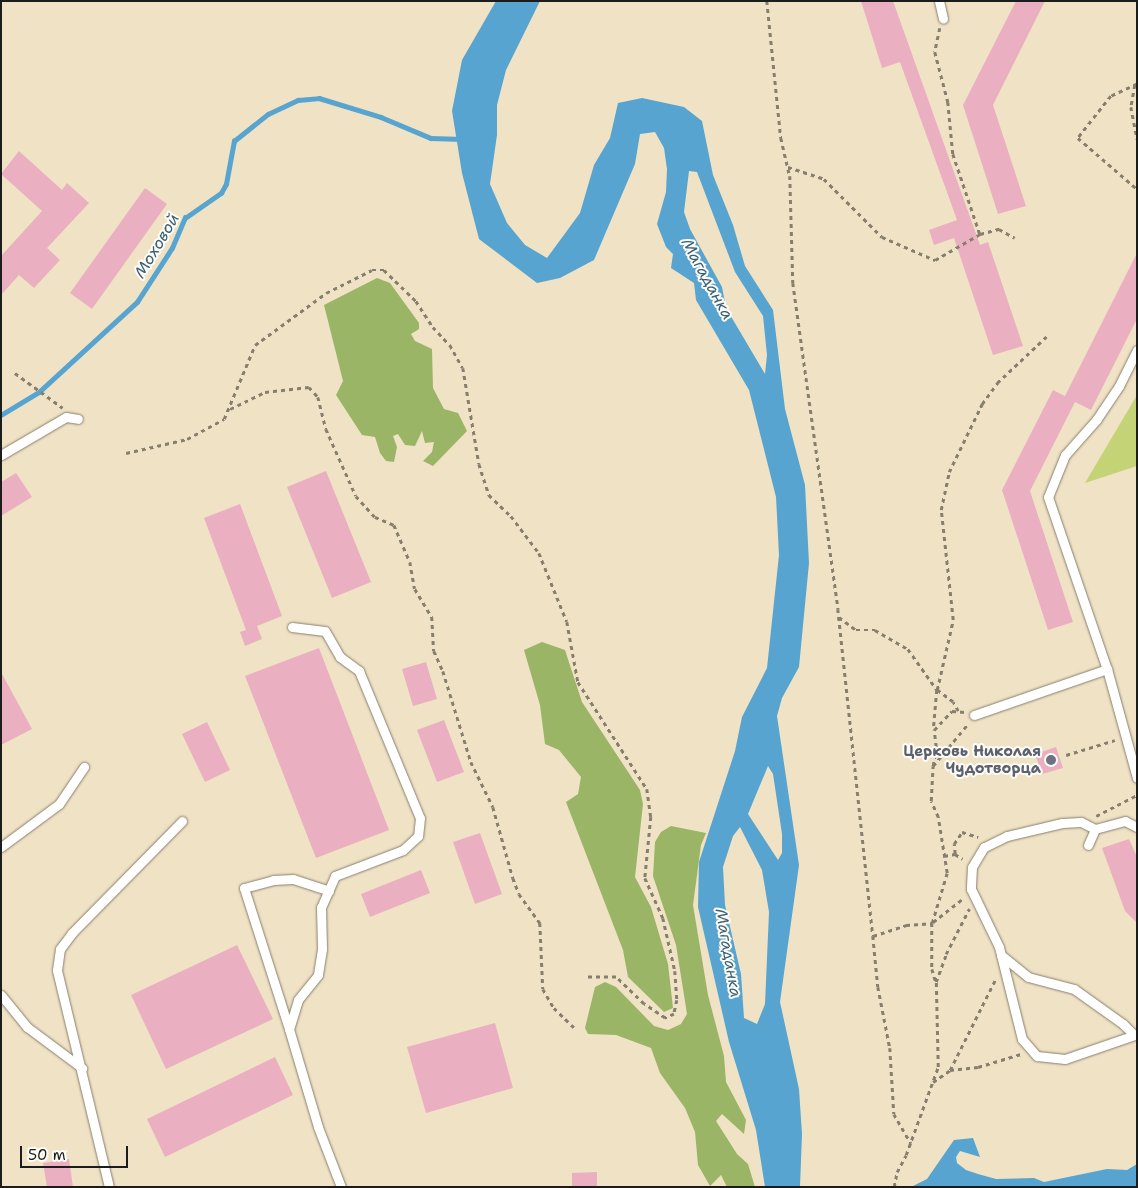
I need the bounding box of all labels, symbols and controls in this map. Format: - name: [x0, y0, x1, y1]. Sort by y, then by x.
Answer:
- water label: Моховой: [130, 210, 184, 282]
- water label: Магаданка: [677, 235, 737, 323]
- place label: Церковь Николая Чудотворца: [903, 742, 1041, 777]
- marker: Церковь Николая Чудотворца: [1045, 754, 1057, 766]
- water label: Магаданка: [711, 907, 745, 999]
- scale bar: [22, 1136, 130, 1168]
- text: 50 m: [28, 1145, 66, 1165]

